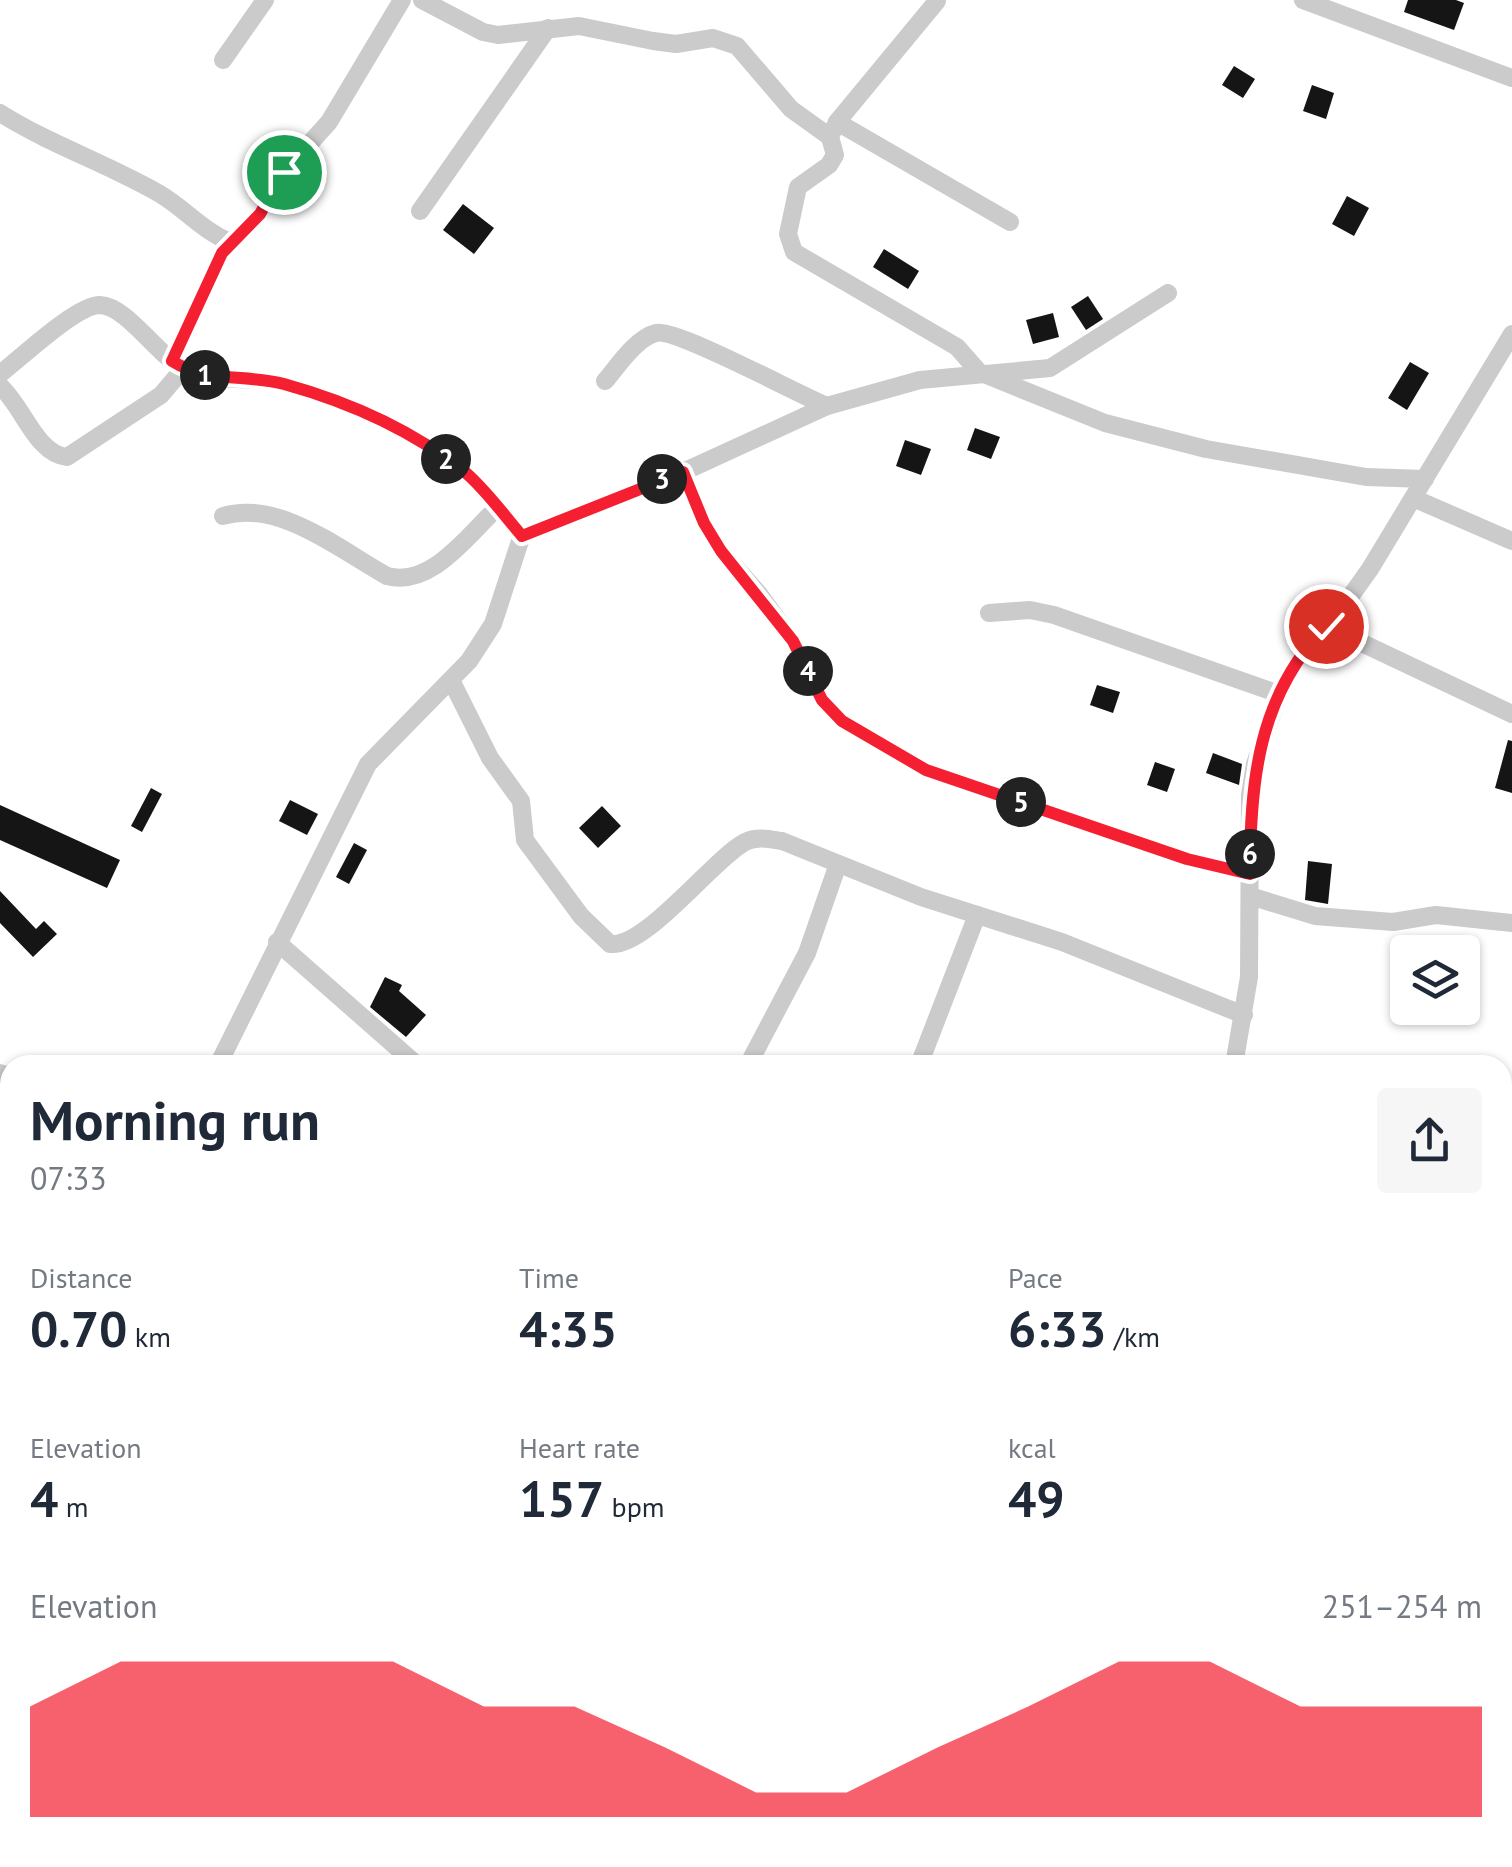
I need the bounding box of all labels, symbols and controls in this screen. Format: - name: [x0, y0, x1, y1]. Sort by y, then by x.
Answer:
- pin: [242, 130, 327, 215]
- icon: arrive: [257, 145, 312, 200]
- pin: 1: [180, 350, 230, 400]
- text: 1: [197, 356, 213, 393]
- pin: 2: [421, 434, 471, 484]
- text: 2: [438, 440, 454, 477]
- pin: 3: [637, 454, 687, 504]
- text: 3: [654, 460, 670, 497]
- pin: [1284, 584, 1369, 669]
- icon: check: [1299, 599, 1354, 654]
- pin: 4: [783, 646, 833, 696]
- text: 4: [800, 652, 816, 689]
- pin: 5: [996, 777, 1046, 827]
- text: 5: [1013, 783, 1029, 820]
- pin: 6: [1225, 829, 1275, 879]
- text: 6: [1242, 835, 1258, 872]
- map controls: [1390, 935, 1480, 1025]
- button: layers: [1390, 935, 1480, 1025]
- text: Morning run: [30, 1084, 320, 1155]
- button: share: [1377, 1088, 1482, 1193]
- text: 07:33: [30, 1157, 107, 1199]
- text: Distance: [30, 1259, 133, 1296]
- text: Time: [519, 1259, 579, 1296]
- text: Pace: [1008, 1259, 1063, 1296]
- text: 0.70: [30, 1296, 127, 1361]
- text: 4:35: [519, 1296, 618, 1361]
- text: 6:33: [1008, 1296, 1107, 1361]
- text: km: [127, 1318, 171, 1355]
- text: /km: [1107, 1318, 1160, 1355]
- text: Elevation: [30, 1429, 142, 1466]
- text: Heart rate: [519, 1429, 640, 1466]
- text: kcal: [1008, 1429, 1056, 1466]
- text: 4: [30, 1466, 58, 1531]
- text: 157: [519, 1466, 604, 1531]
- text: 49: [1008, 1466, 1065, 1531]
- text: m: [58, 1488, 89, 1525]
- text: bpm: [604, 1488, 665, 1525]
- text: Elevation: [30, 1585, 157, 1627]
- text: 251–254 m: [1322, 1585, 1482, 1627]

